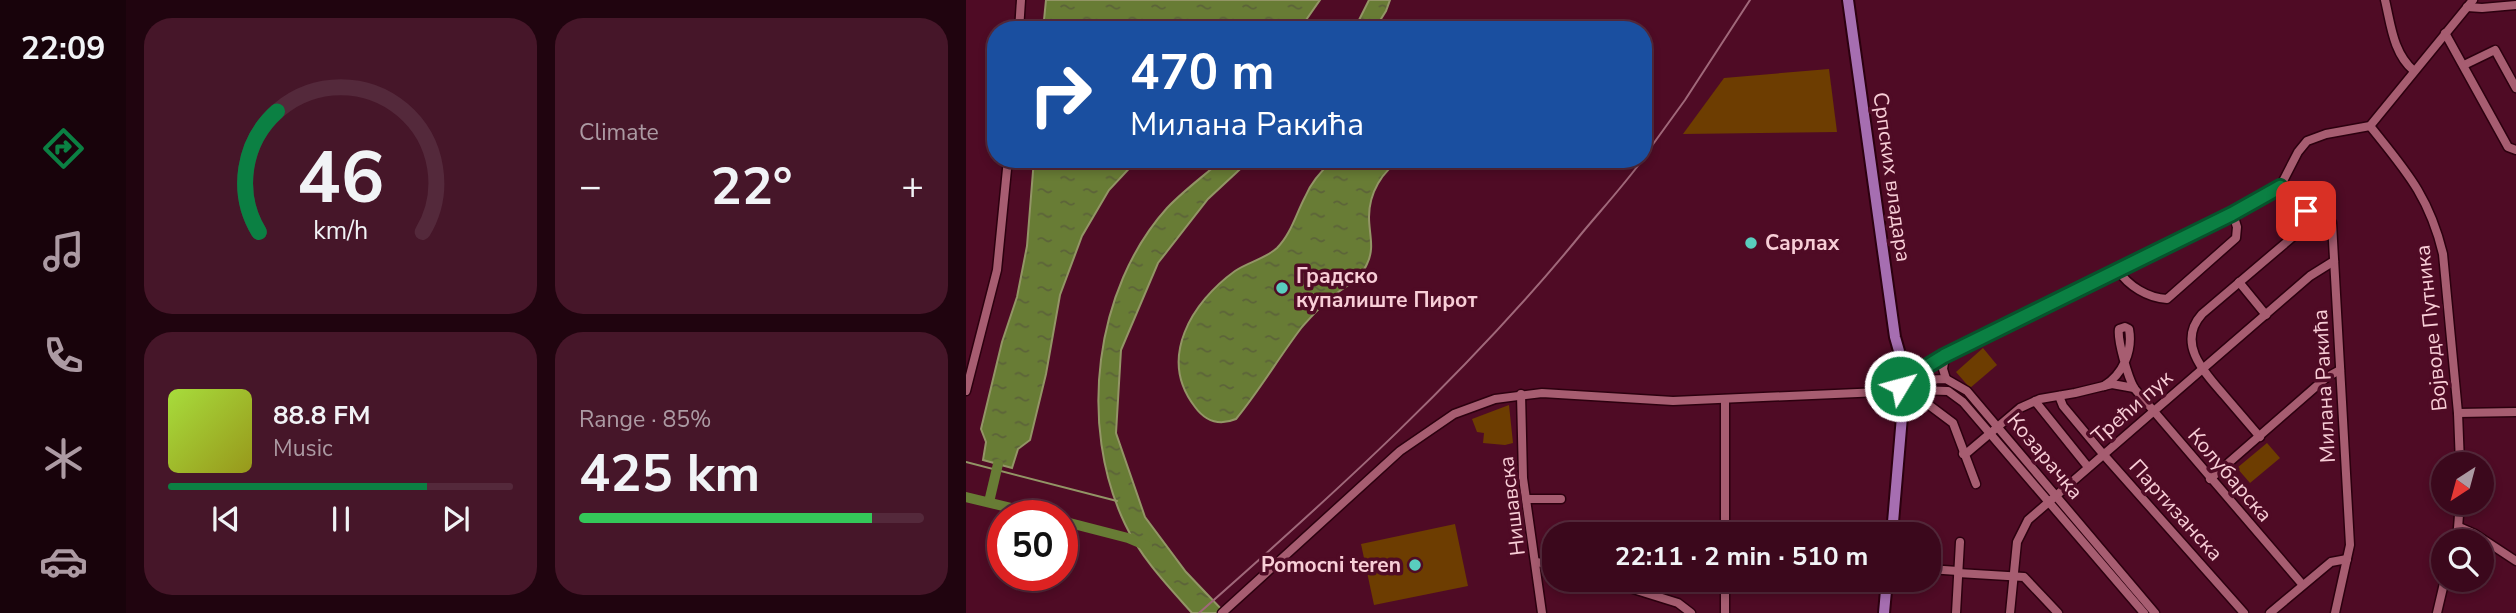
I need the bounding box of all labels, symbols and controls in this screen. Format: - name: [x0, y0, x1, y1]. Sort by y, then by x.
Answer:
- text: 22:09: [21, 27, 105, 70]
- text: 470 m: [1130, 39, 1274, 106]
- icon: right: [1015, 49, 1106, 140]
- street label: Српских владара: [1866, 90, 1918, 264]
- text: Милана Ракића: [1130, 103, 1364, 146]
- text: Climate: [579, 117, 659, 148]
- icon: directions: [39, 124, 88, 173]
- text: 46: [297, 128, 384, 228]
- text: 22°: [710, 151, 793, 222]
- text: −: [579, 161, 602, 212]
- text: +: [901, 161, 924, 212]
- pin: [2276, 181, 2336, 241]
- icon: arrive: [2287, 192, 2325, 230]
- text: km/h: [313, 214, 368, 248]
- icon: music: [39, 227, 88, 276]
- place label: Сарлах: [1765, 229, 1840, 257]
- marker: Сарлах: [1743, 235, 1759, 251]
- street label: Војводе Путника: [2408, 243, 2454, 413]
- place label: Градско купалиште Пирот: [1296, 262, 1478, 314]
- marker: Градско купалиште Пирот: [1274, 280, 1290, 296]
- street label: Милана Ракића: [2306, 308, 2342, 464]
- icon: phone: [39, 331, 88, 380]
- position arrow: [1863, 349, 1937, 423]
- street label: Трећи пук: [2085, 363, 2179, 450]
- text: 88.8 FM: [273, 398, 370, 433]
- text: Range · 85%: [579, 404, 711, 435]
- street label: Козарачка: [2001, 407, 2089, 505]
- street label: Колубарска: [2181, 422, 2279, 528]
- text: Music: [273, 433, 333, 464]
- icon: climate: [39, 434, 88, 483]
- text: 425 km: [579, 438, 760, 509]
- north arrow: [2431, 452, 2494, 514]
- map controls: [2431, 452, 2494, 592]
- street label: Партизанска: [2123, 453, 2229, 567]
- street label: Нишавска: [1492, 455, 1532, 557]
- icon: previous: [207, 500, 245, 538]
- icon: pause: [322, 500, 360, 538]
- icon: next: [437, 500, 475, 538]
- speed limit sign: 50: [987, 500, 1078, 591]
- button: search: [2431, 529, 2494, 592]
- icon: car: [39, 537, 88, 586]
- text: 22:11 · 2 min · 510 m: [1615, 539, 1868, 574]
- place label: Pomocni teren: [1261, 551, 1401, 579]
- marker: Pomocni teren: [1407, 557, 1423, 573]

